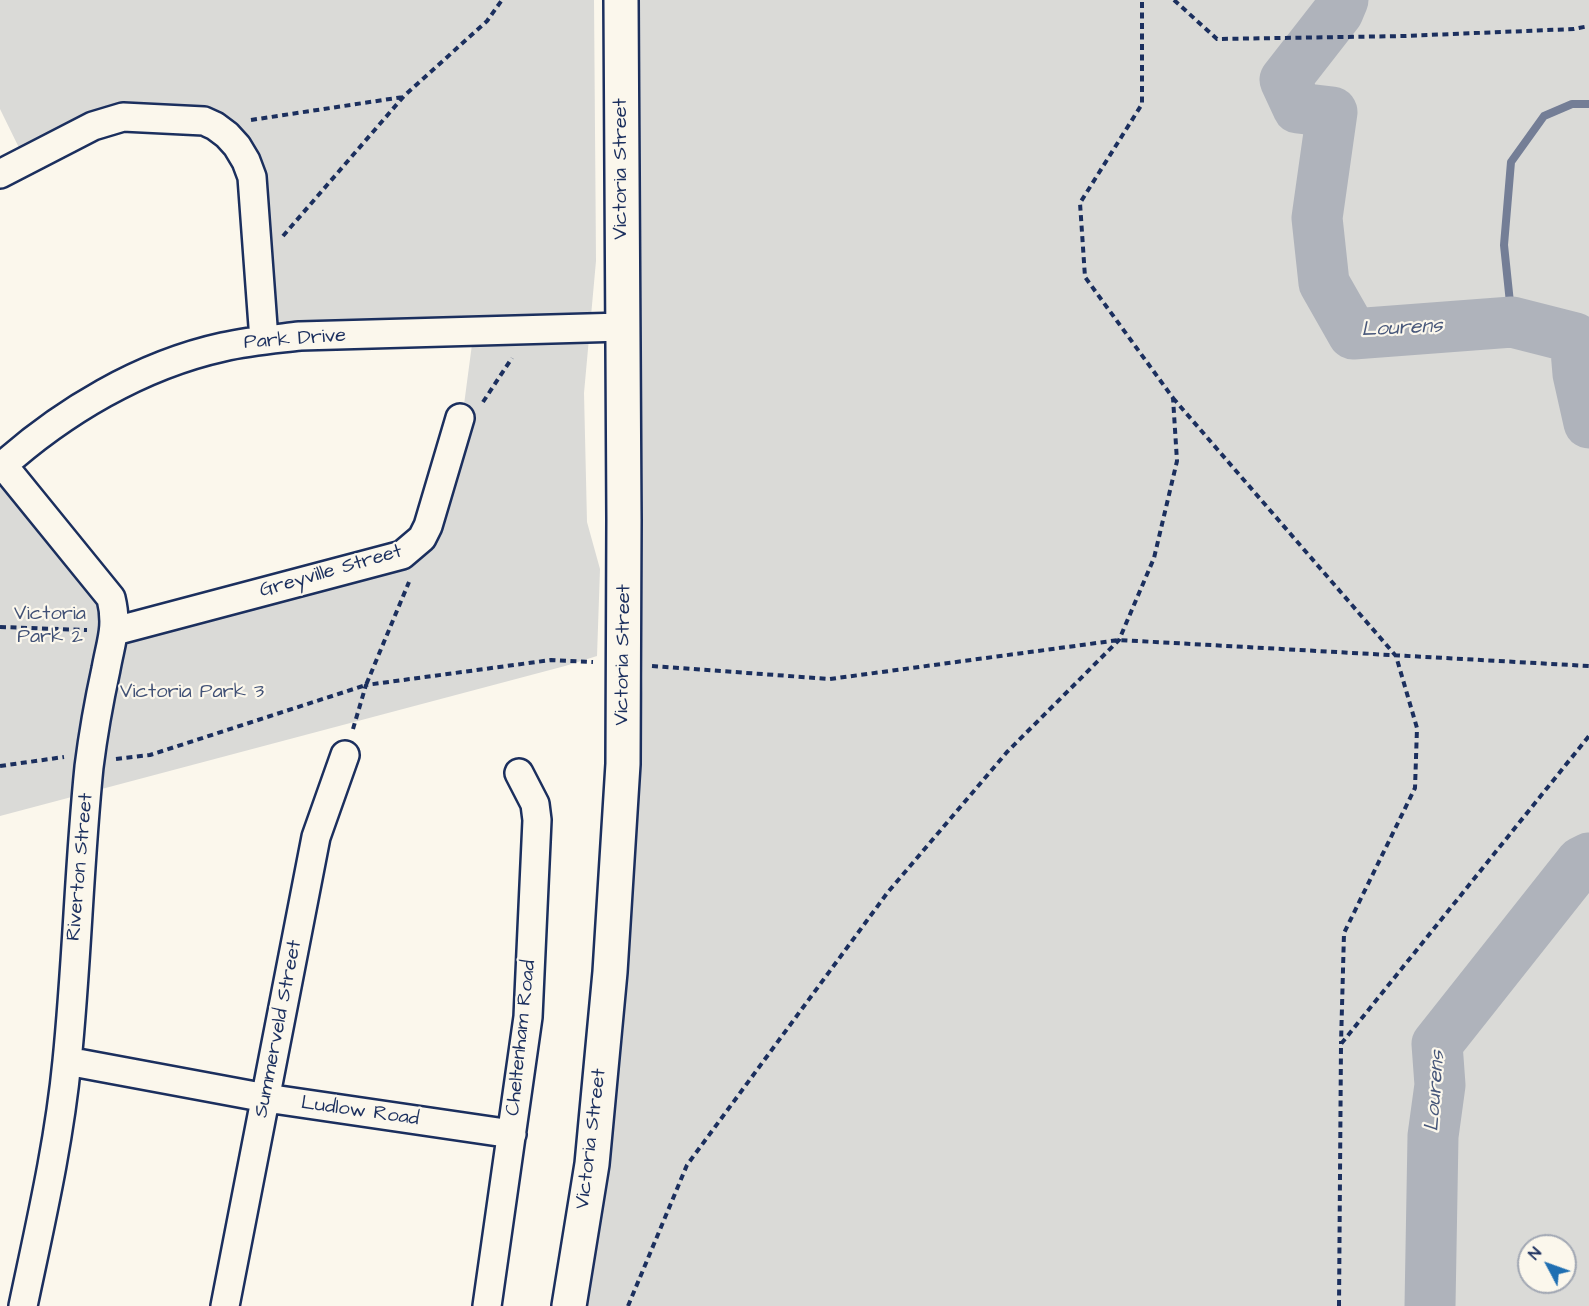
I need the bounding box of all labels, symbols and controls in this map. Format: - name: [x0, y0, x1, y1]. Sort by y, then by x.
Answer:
- street label: Victoria Street: [610, 98, 634, 240]
- water label: Lourens: [1361, 314, 1443, 344]
- street label: Park Drive: [243, 324, 347, 356]
- street label: Greyville Street: [257, 540, 405, 604]
- street label: Victoria Street: [611, 584, 637, 726]
- park label: Victoria Park 2: [14, 603, 86, 650]
- park label: Victoria Park 3: [120, 681, 264, 705]
- street label: Riverton Street: [63, 792, 99, 942]
- street label: Summerveld Street: [250, 938, 308, 1120]
- street label: Cheltenham Road: [502, 959, 542, 1117]
- water label: Lourens: [1421, 1050, 1451, 1132]
- street label: Victoria Street: [571, 1067, 613, 1211]
- street label: Ludlow Road: [300, 1092, 420, 1132]
- north arrow: [1517, 1234, 1577, 1294]
- text: N: [1523, 1243, 1547, 1265]

